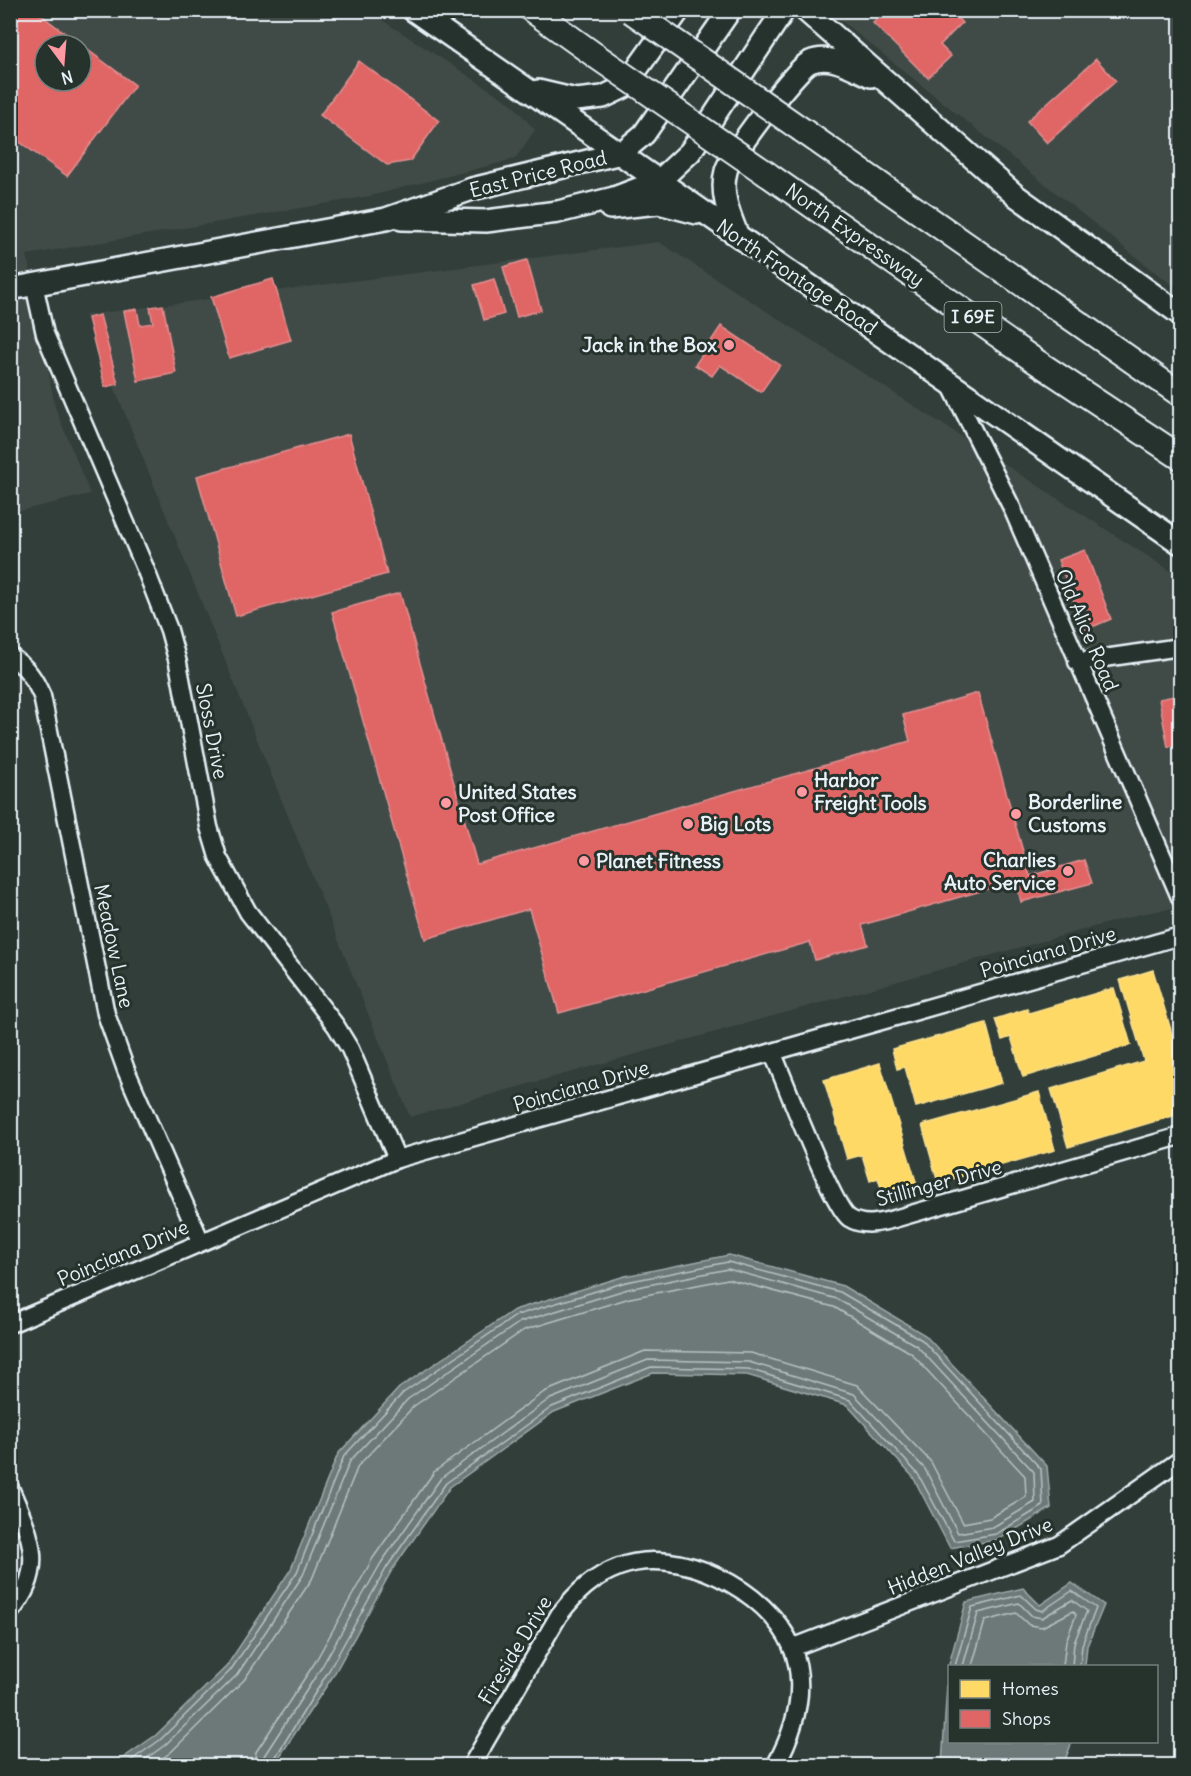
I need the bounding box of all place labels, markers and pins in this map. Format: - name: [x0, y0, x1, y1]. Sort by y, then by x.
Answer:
- place label: Jack in the Box: [582, 332, 717, 357]
- marker: Jack in the Box: [722, 338, 736, 352]
- place label: Harbor Freight Tools: [814, 767, 927, 815]
- place label: United States Post Office: [458, 779, 577, 827]
- marker: Harbor Freight Tools: [795, 785, 809, 799]
- place label: Borderline Customs: [1028, 789, 1122, 837]
- marker: United States Post Office: [439, 796, 453, 810]
- marker: Borderline Customs: [1009, 807, 1023, 821]
- place label: Big Lots: [700, 811, 771, 836]
- marker: Big Lots: [681, 817, 695, 831]
- place label: Charlies Auto Service: [944, 847, 1056, 895]
- place label: Planet Fitness: [596, 848, 721, 873]
- marker: Planet Fitness: [577, 854, 591, 868]
- marker: Charlies Auto Service: [1061, 864, 1075, 878]

